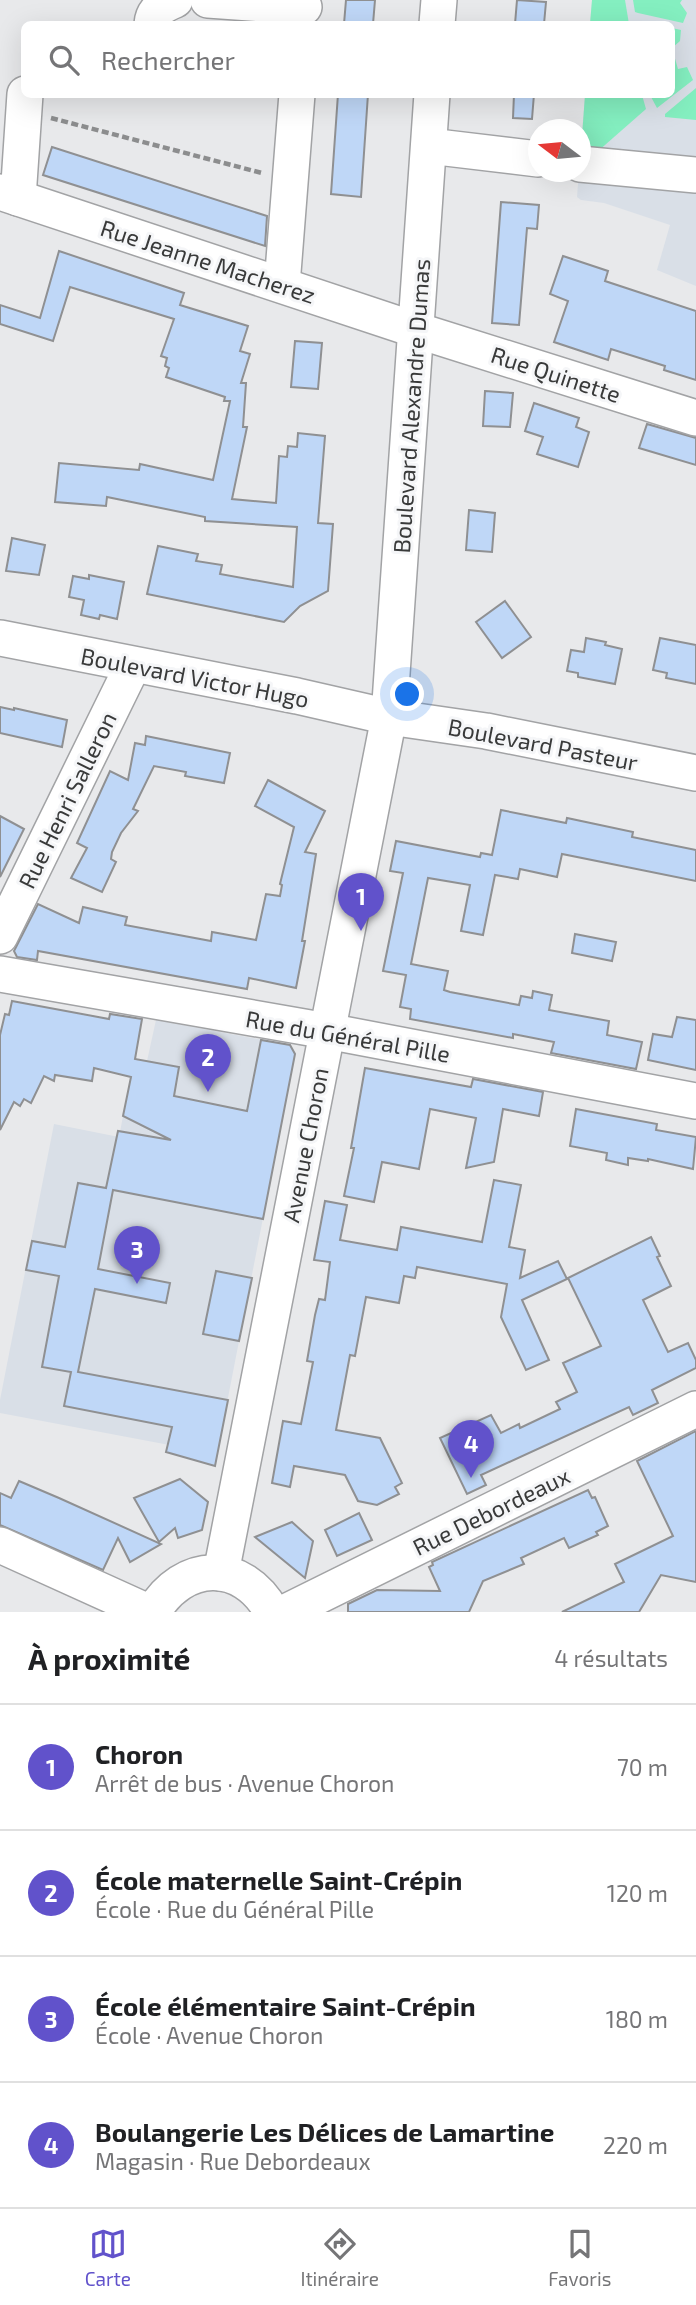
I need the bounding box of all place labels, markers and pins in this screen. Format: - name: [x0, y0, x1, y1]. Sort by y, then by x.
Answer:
- pin: 1: [338, 873, 384, 931]
- pin: 2: [185, 1034, 231, 1092]
- pin: 3: [114, 1226, 160, 1284]
- pin: 4: [448, 1420, 494, 1478]

